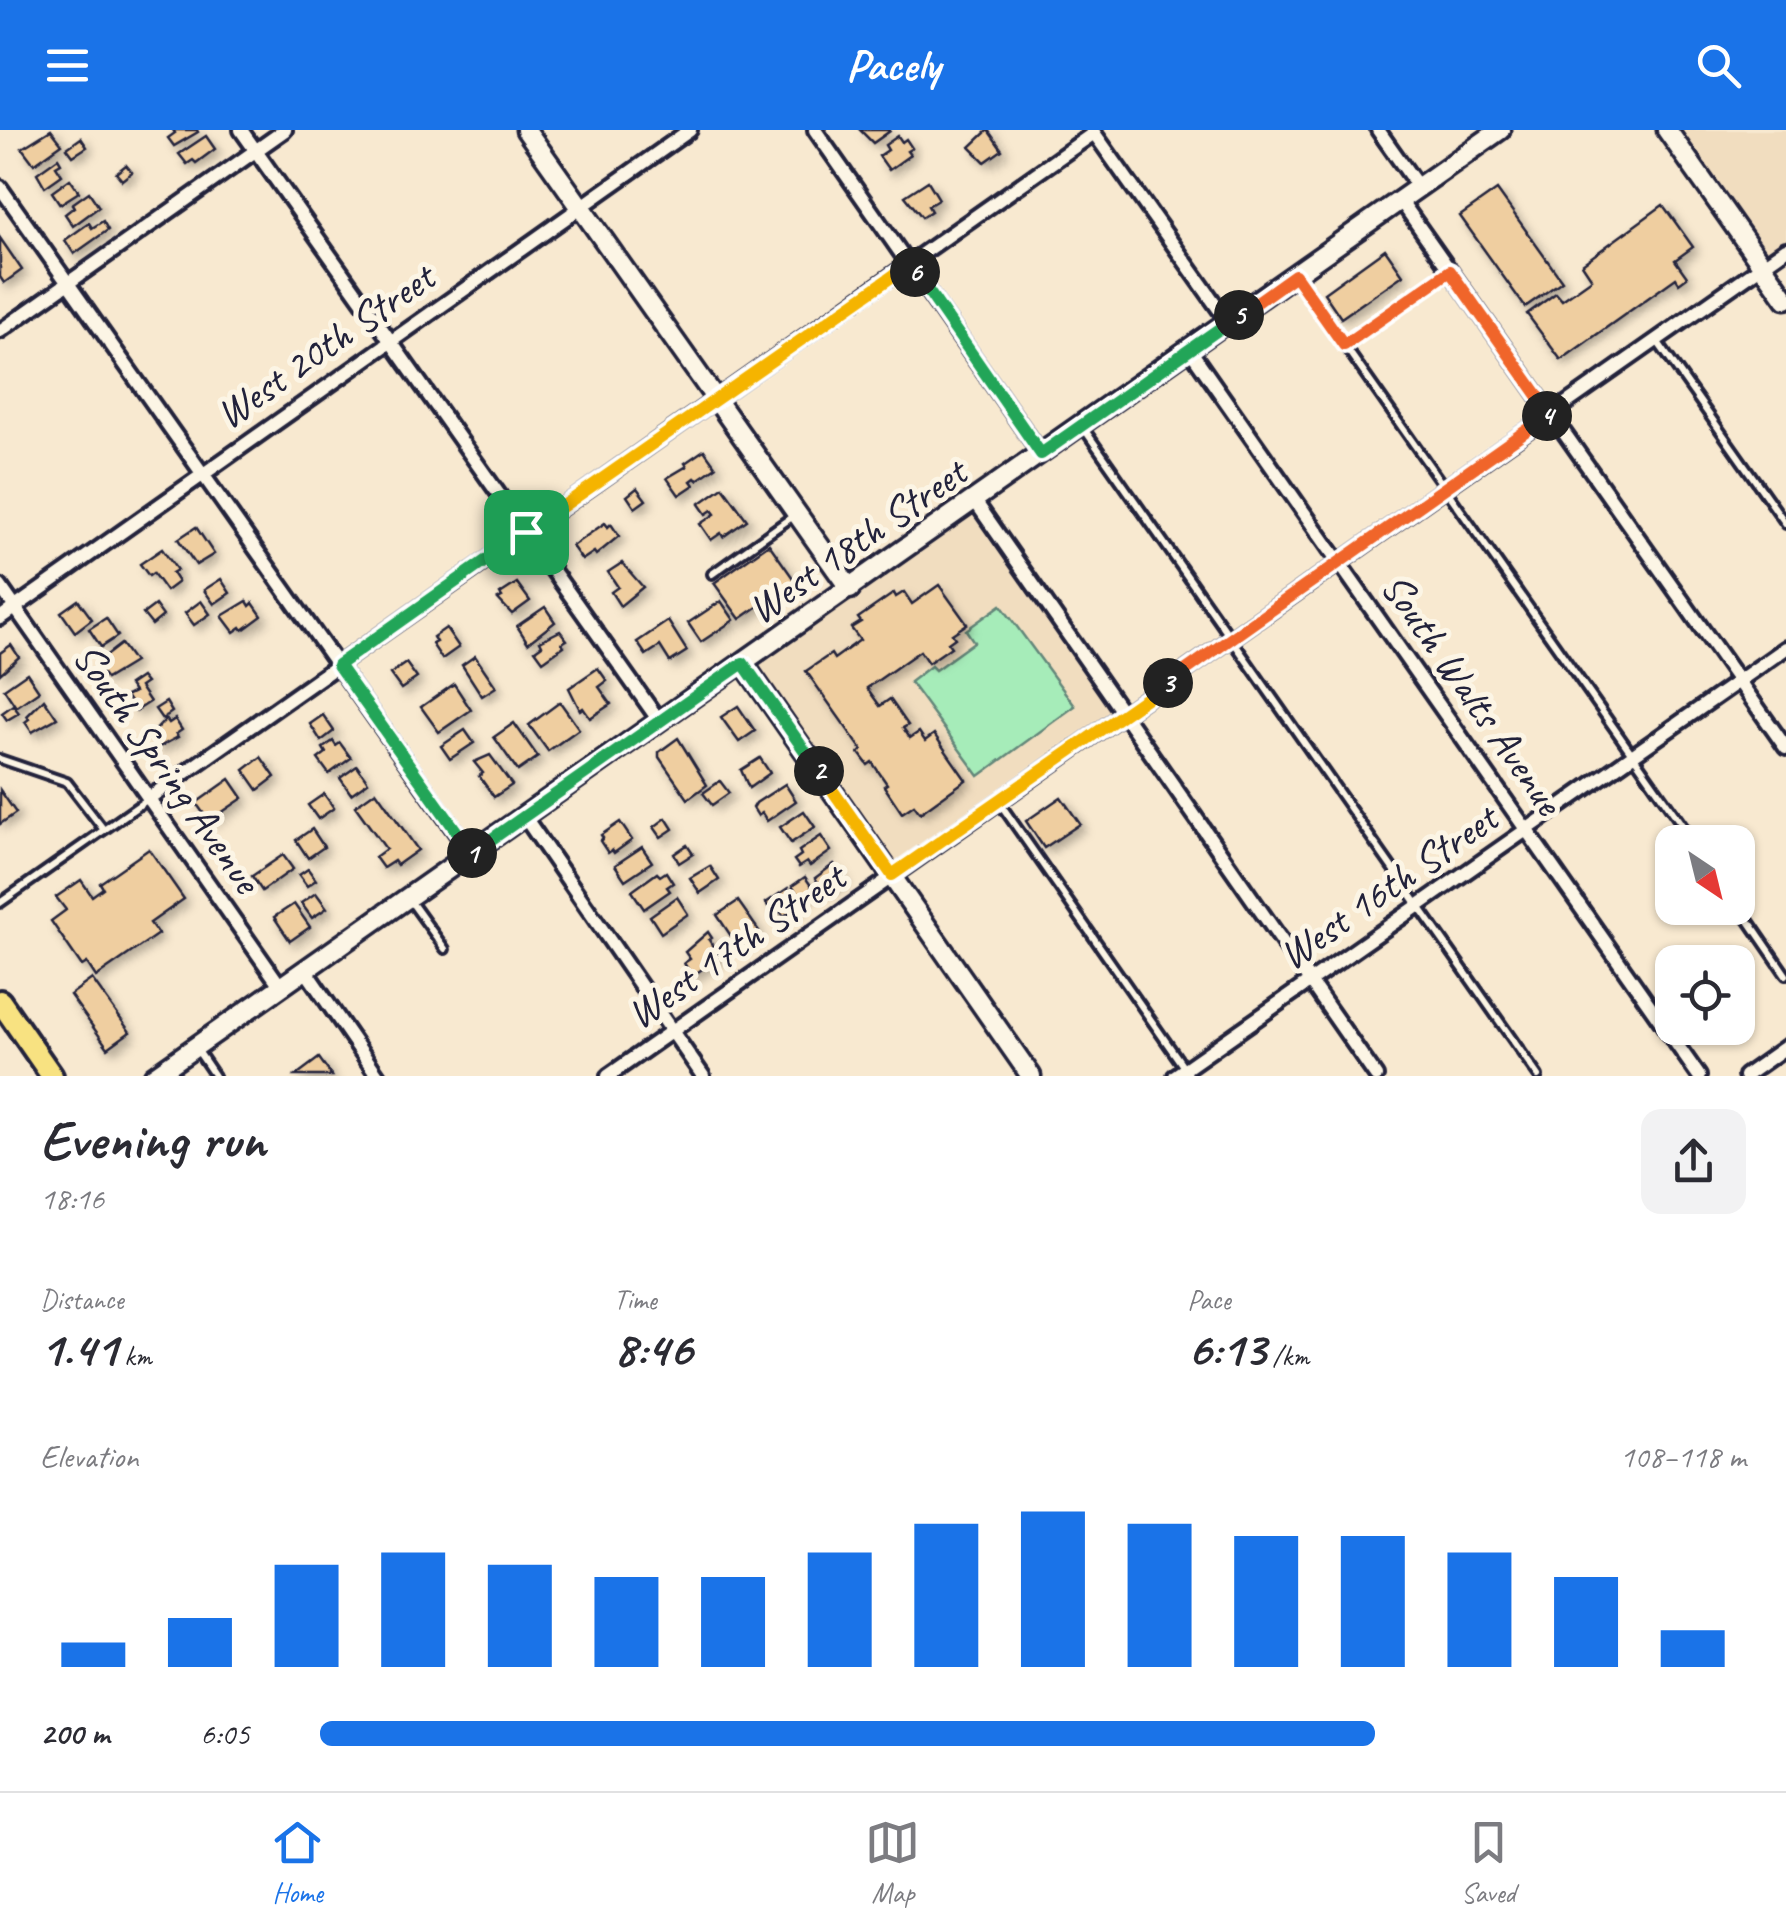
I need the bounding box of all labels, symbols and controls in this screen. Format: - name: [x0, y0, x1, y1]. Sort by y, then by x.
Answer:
- text: Pacely: [846, 37, 940, 94]
- icon: menu: [40, 38, 95, 93]
- icon: search: [1691, 38, 1746, 93]
- pin: 6: [890, 247, 940, 297]
- street label: West 20th Street: [206, 249, 448, 441]
- text: 6: [908, 254, 922, 289]
- pin: 5: [1214, 290, 1264, 340]
- text: 5: [1233, 297, 1245, 332]
- pin: 4: [1522, 391, 1572, 441]
- text: 4: [1541, 398, 1553, 433]
- street label: West 18th Street: [738, 444, 980, 636]
- pin: [484, 490, 569, 575]
- icon: arrive: [499, 505, 554, 560]
- street label: South Walts Avenue: [1369, 563, 1576, 827]
- street label: South Spring Avenue: [61, 633, 275, 906]
- pin: 3: [1143, 658, 1193, 708]
- text: 3: [1162, 665, 1174, 700]
- pin: 2: [794, 746, 844, 796]
- text: 2: [813, 753, 825, 788]
- street label: West 16th Street: [1269, 790, 1511, 982]
- north arrow: [1655, 825, 1755, 925]
- map controls: [1655, 825, 1755, 1045]
- pin: 1: [447, 828, 497, 878]
- text: 1: [466, 835, 478, 870]
- street label: West 17th Street: [617, 849, 859, 1041]
- button: locate: [1655, 945, 1755, 1045]
- text: Evening run: [40, 1105, 265, 1175]
- button: share: [1641, 1109, 1746, 1214]
- text: 18:16: [40, 1178, 104, 1219]
- text: Distance: [40, 1282, 124, 1317]
- text: Time: [614, 1282, 657, 1317]
- text: Pace: [1187, 1282, 1230, 1317]
- text: 1.41: [40, 1317, 117, 1380]
- text: 8:46: [614, 1317, 692, 1380]
- text: 6:13: [1187, 1317, 1266, 1380]
- text: km: [117, 1338, 152, 1373]
- text: /km: [1266, 1338, 1309, 1373]
- text: Elevation: [40, 1436, 138, 1477]
- text: 108–118 m: [1620, 1436, 1746, 1477]
- text: 200 m: [40, 1713, 109, 1754]
- text: 6:05: [200, 1713, 250, 1754]
- tab: Home: [270, 1815, 325, 1910]
- tab: Map: [865, 1815, 920, 1910]
- tab: Saved: [1461, 1815, 1516, 1910]

